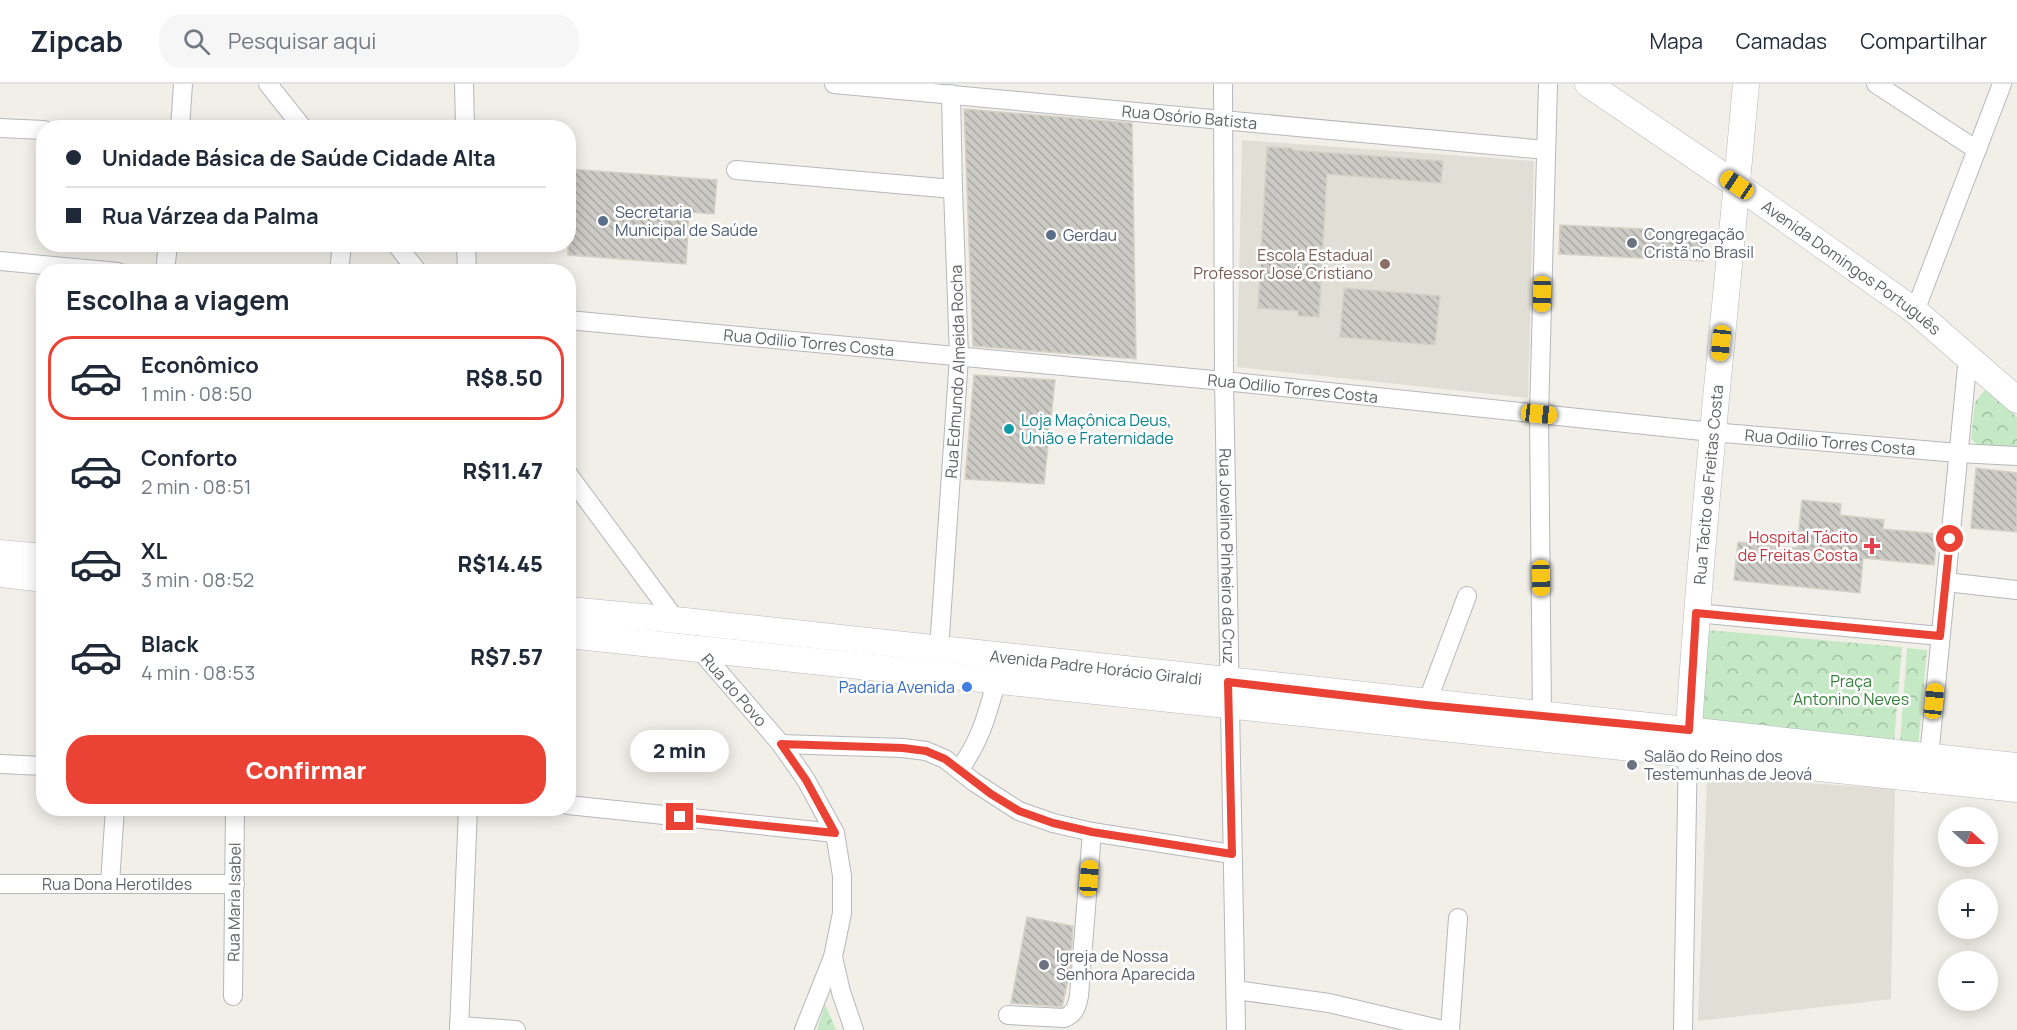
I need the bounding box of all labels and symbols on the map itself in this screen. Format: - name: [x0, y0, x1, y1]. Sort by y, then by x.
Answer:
- street label: Rua Osório Batista: [1121, 100, 1258, 134]
- car: [1717, 167, 1757, 203]
- street label: Avenida Domingos Português: [1757, 195, 1946, 340]
- place label: Secretaria Municipal de Saúde: [615, 201, 758, 241]
- marker: Secretaria Municipal de Saúde: [596, 214, 610, 228]
- place label: Congregação Cristã no Brasil: [1644, 223, 1754, 263]
- place label: Gerdau: [1063, 224, 1117, 246]
- marker: Gerdau: [1044, 228, 1058, 242]
- marker: Congregação Cristã no Brasil: [1625, 236, 1639, 250]
- place label: Escola Estadual Professor José Cristiano: [1193, 244, 1373, 284]
- marker: Escola Estadual Professor José Cristiano: [1378, 257, 1392, 271]
- street label: Rua Edmundo Almeida Rocha: [940, 264, 970, 479]
- car: [1533, 276, 1551, 312]
- street label: Rua Odilio Torres Costa: [723, 324, 895, 361]
- car: [1710, 324, 1732, 362]
- street label: Rua Odilio Torres Costa: [1207, 369, 1379, 408]
- street label: Rua Tácito de Freitas Costa: [1688, 384, 1728, 586]
- car: [1520, 403, 1558, 425]
- place label: Loja Maçônica Deus, União e Fraternidade: [1021, 409, 1174, 449]
- marker: Loja Maçônica Deus, União e Fraternidade: [1002, 422, 1016, 436]
- street label: Rua Odilio Torres Costa: [1744, 424, 1916, 460]
- street label: Rua Jovelino Pinheiro da Cruz: [1214, 448, 1240, 664]
- route start: [1936, 525, 1963, 552]
- place label: Hospital Tácito de Freitas Costa: [1738, 526, 1858, 566]
- marker: Hospital Tácito de Freitas Costa: [1863, 537, 1881, 555]
- car: [1532, 560, 1550, 596]
- street label: Avenida Padre Horácio Giraldi: [989, 645, 1203, 690]
- street label: Rua do Povo: [697, 649, 772, 731]
- park label: Praça Antonino Neves: [1793, 670, 1909, 710]
- place label: Padaria Avenida: [839, 676, 955, 698]
- marker: Padaria Avenida: [960, 680, 974, 694]
- car: [1923, 682, 1945, 720]
- callout: 2 min: [630, 730, 730, 772]
- place label: Salão do Reino dos Testemunhas de Jeová: [1644, 745, 1812, 785]
- marker: Salão do Reino dos Testemunhas de Jeová: [1625, 758, 1639, 772]
- route end: [666, 803, 693, 830]
- north arrow: [1938, 807, 1998, 867]
- street label: Rua Maria Isabel: [222, 842, 246, 962]
- car: [1079, 859, 1099, 897]
- street label: Rua Dona Herotildes: [42, 873, 192, 895]
- place label: Igreja de Nossa Senhora Aparecida: [1056, 945, 1195, 985]
- marker: Igreja de Nossa Senhora Aparecida: [1037, 958, 1051, 972]

